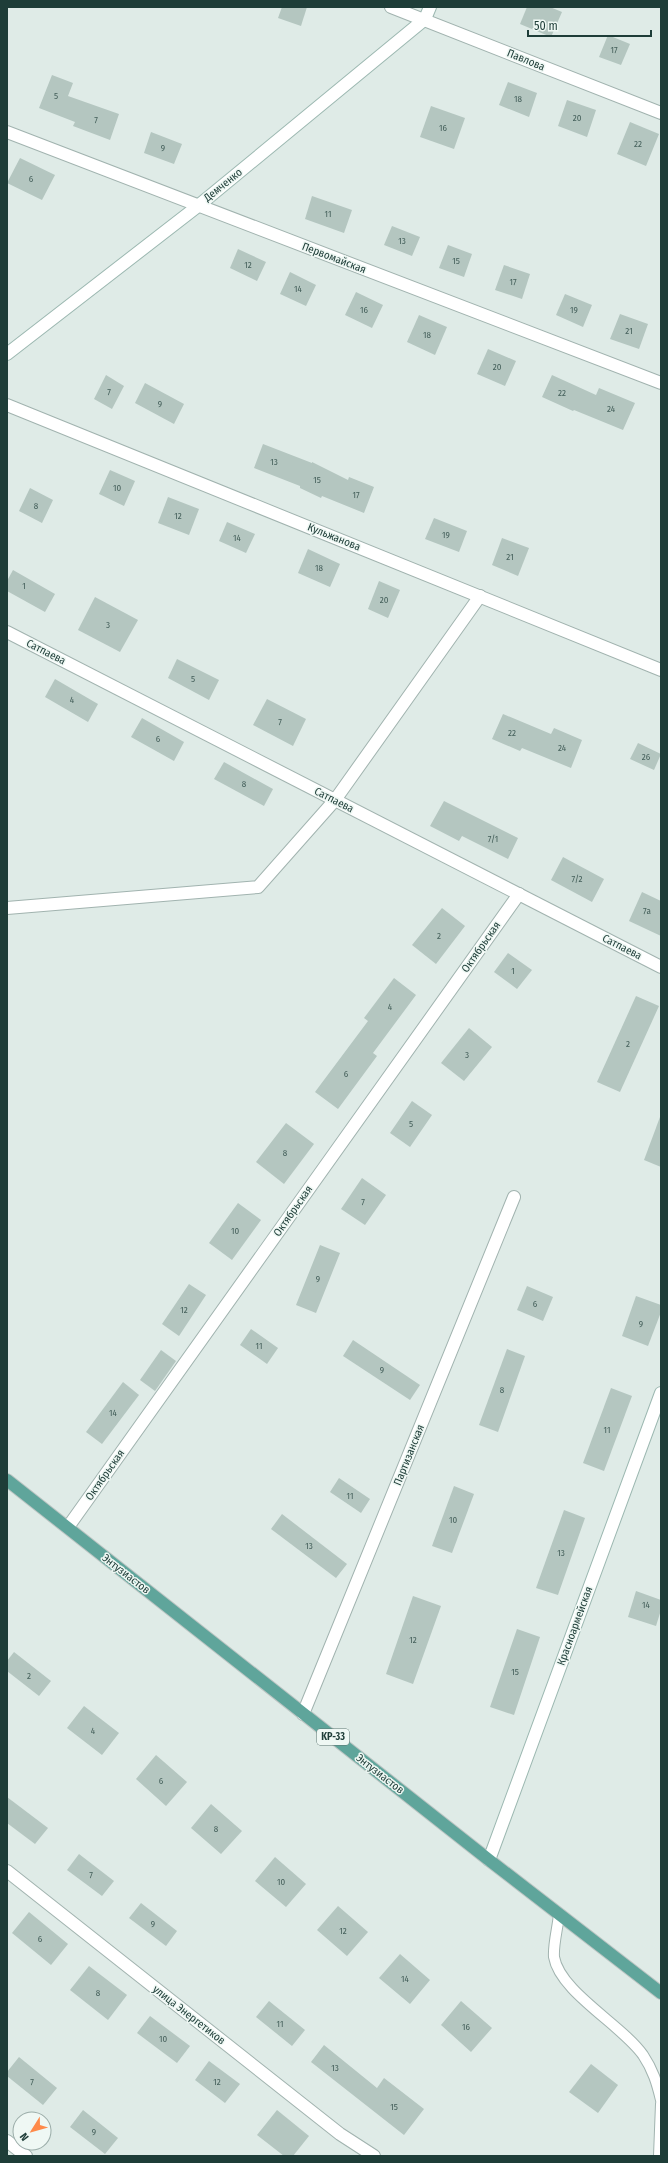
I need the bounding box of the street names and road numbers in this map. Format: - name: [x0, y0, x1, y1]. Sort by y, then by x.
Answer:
- street label: Павлова: [505, 47, 547, 73]
- street label: Демченко: [200, 165, 245, 205]
- street label: Первомайская: [300, 240, 368, 276]
- street label: Кульжанова: [306, 520, 362, 554]
- street label: Сатпаева: [24, 637, 68, 667]
- street label: Сатпаева: [312, 785, 356, 815]
- street label: Октябрьская: [459, 919, 503, 975]
- street label: Сатпаева: [600, 932, 644, 962]
- street label: Октябрьская: [271, 1183, 315, 1239]
- street label: Партизанская: [391, 1423, 427, 1487]
- street label: Октябрьская: [83, 1447, 127, 1503]
- street label: Энтузиастов: [100, 1551, 152, 1597]
- street label: Красноармейская: [555, 1585, 595, 1667]
- road number: KP-33: [317, 1729, 349, 1745]
- street label: Энтузиастов: [354, 1751, 406, 1797]
- street label: улица Энергетиков: [150, 1983, 228, 2047]

